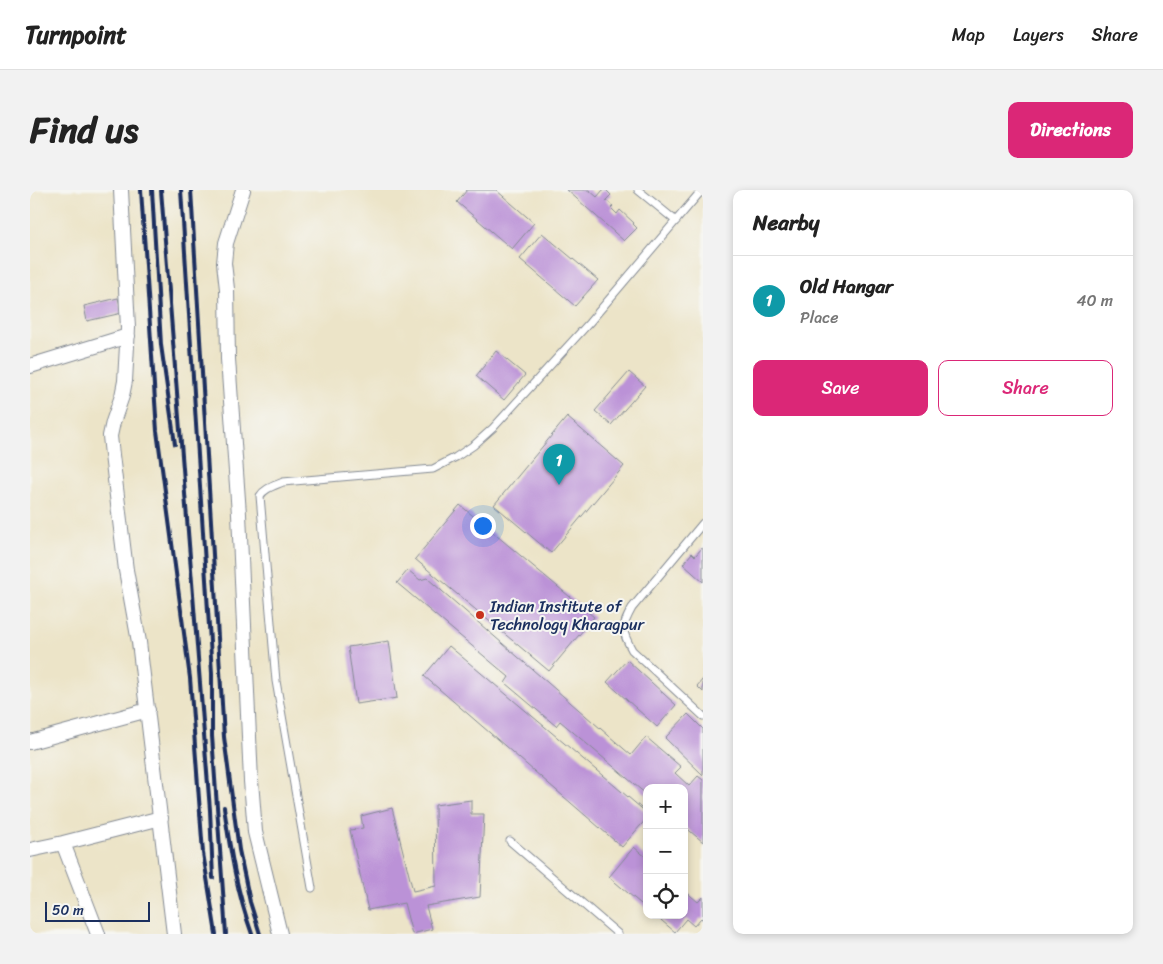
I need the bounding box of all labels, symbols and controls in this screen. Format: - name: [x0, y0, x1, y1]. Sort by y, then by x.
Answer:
- text: Turnpoint: [25, 14, 127, 56]
- text: Map: [952, 19, 985, 51]
- text: Layers: [1013, 19, 1064, 51]
- text: Share: [1092, 19, 1138, 51]
- text: Find us: [30, 99, 138, 161]
- button: Directions: [1008, 102, 1133, 158]
- text: Nearby: [753, 204, 819, 242]
- text: Old Hangar: [800, 270, 893, 303]
- text: 1: [766, 286, 772, 315]
- text: 40 m: [1076, 286, 1113, 315]
- text: Place: [800, 303, 839, 332]
- button: Save: [753, 360, 928, 416]
- button: Share: [938, 360, 1113, 416]
- pin: 1: [543, 444, 575, 485]
- your location: [470, 513, 496, 539]
- place label: Indian Institute of Technology Kharagpur: [489, 592, 646, 639]
- marker: Indian Institute of Technology Kharagpur: [474, 609, 486, 621]
- map controls: [643, 784, 688, 919]
- button: +: [643, 784, 688, 829]
- button: −: [643, 829, 688, 874]
- button: locate: [643, 874, 688, 919]
- text: 50 m: [52, 898, 84, 923]
- scale bar: [45, 899, 150, 922]

